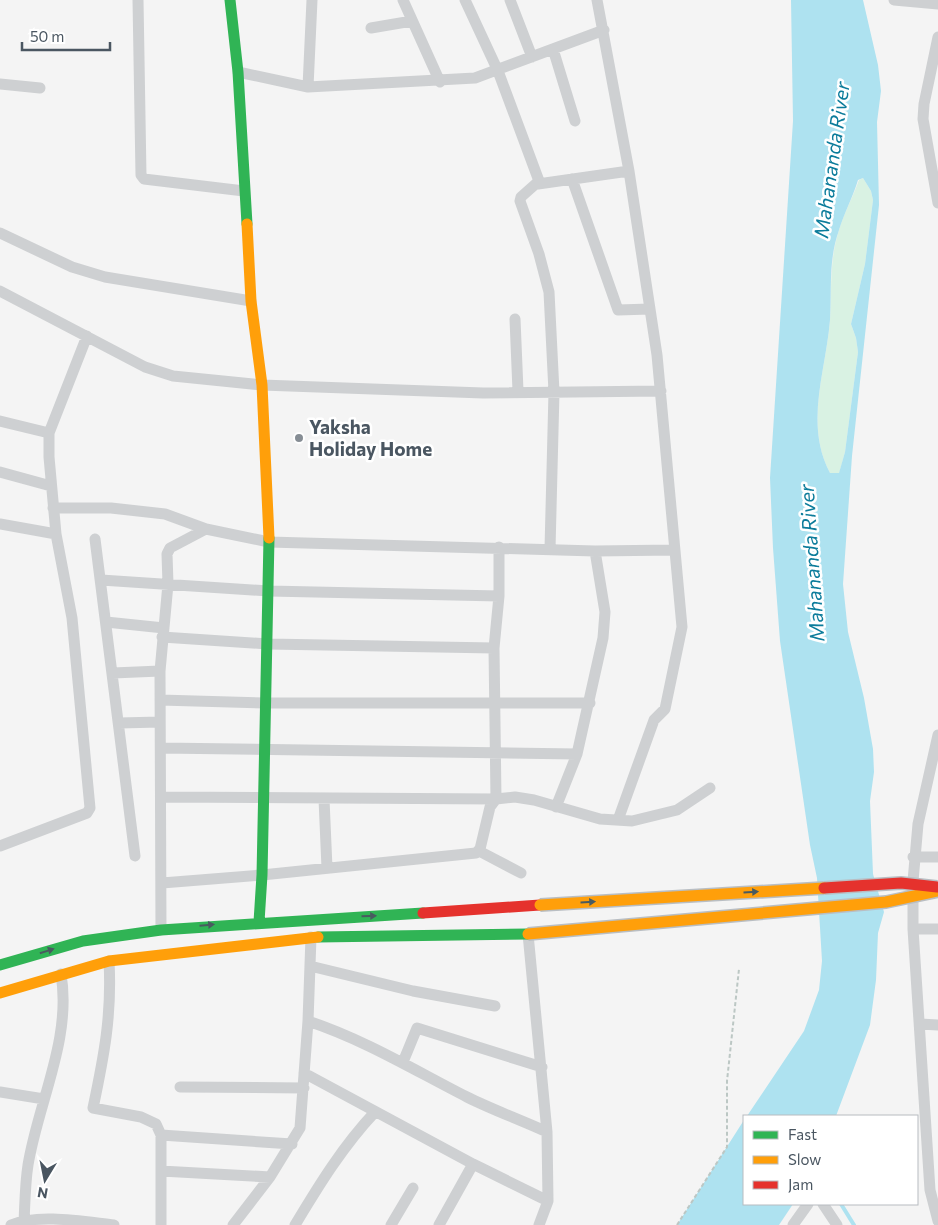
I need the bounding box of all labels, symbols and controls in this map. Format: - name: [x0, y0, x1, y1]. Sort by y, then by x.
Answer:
- scale bar: [22, 20, 110, 52]
- text: 50 m: [30, 27, 64, 45]
- water label: Mahananda River: [808, 79, 854, 240]
- place label: Yaksha Holiday Home: [309, 415, 432, 460]
- marker: Yaksha Holiday Home: [293, 432, 305, 444]
- water label: Mahananda River: [793, 483, 828, 643]
- one-way arrow: [743, 888, 759, 896]
- one-way arrow: [581, 897, 597, 905]
- one-way arrow: [361, 912, 377, 920]
- one-way arrow: [199, 921, 215, 929]
- one-way arrow: [39, 947, 54, 955]
- legend: [743, 1115, 918, 1205]
- text: Fast: [788, 1125, 817, 1143]
- text: Slow: [788, 1150, 821, 1168]
- north arrow: [20, 1155, 70, 1205]
- text: Jam: [788, 1175, 813, 1193]
- text: N: [36, 1184, 49, 1203]

